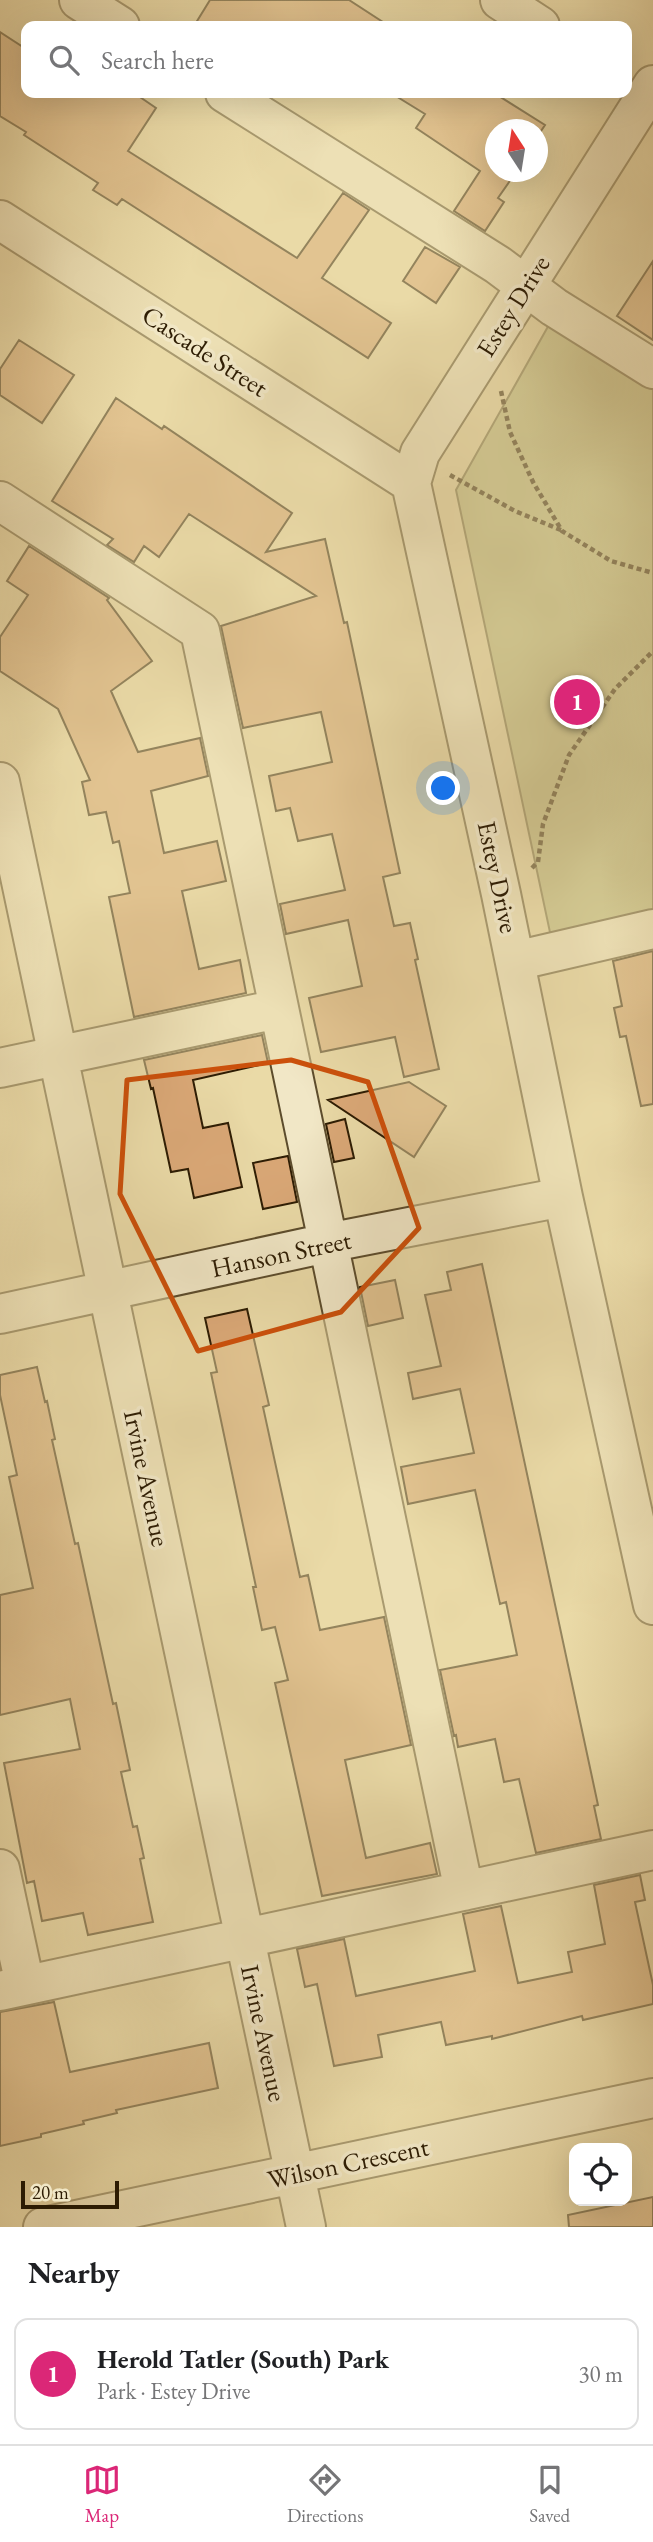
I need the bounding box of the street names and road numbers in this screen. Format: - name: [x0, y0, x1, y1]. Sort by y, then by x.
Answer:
- street label: Estey Drive: [469, 249, 557, 363]
- street label: Cascade Street: [136, 298, 274, 404]
- street label: Estey Drive: [470, 818, 526, 936]
- street label: Hanson Street: [208, 1223, 354, 1285]
- street label: Irvine Avenue: [116, 1406, 178, 1550]
- street label: Irvine Avenue: [233, 1961, 295, 2105]
- street label: Wilson Crescent: [264, 2129, 432, 2197]

